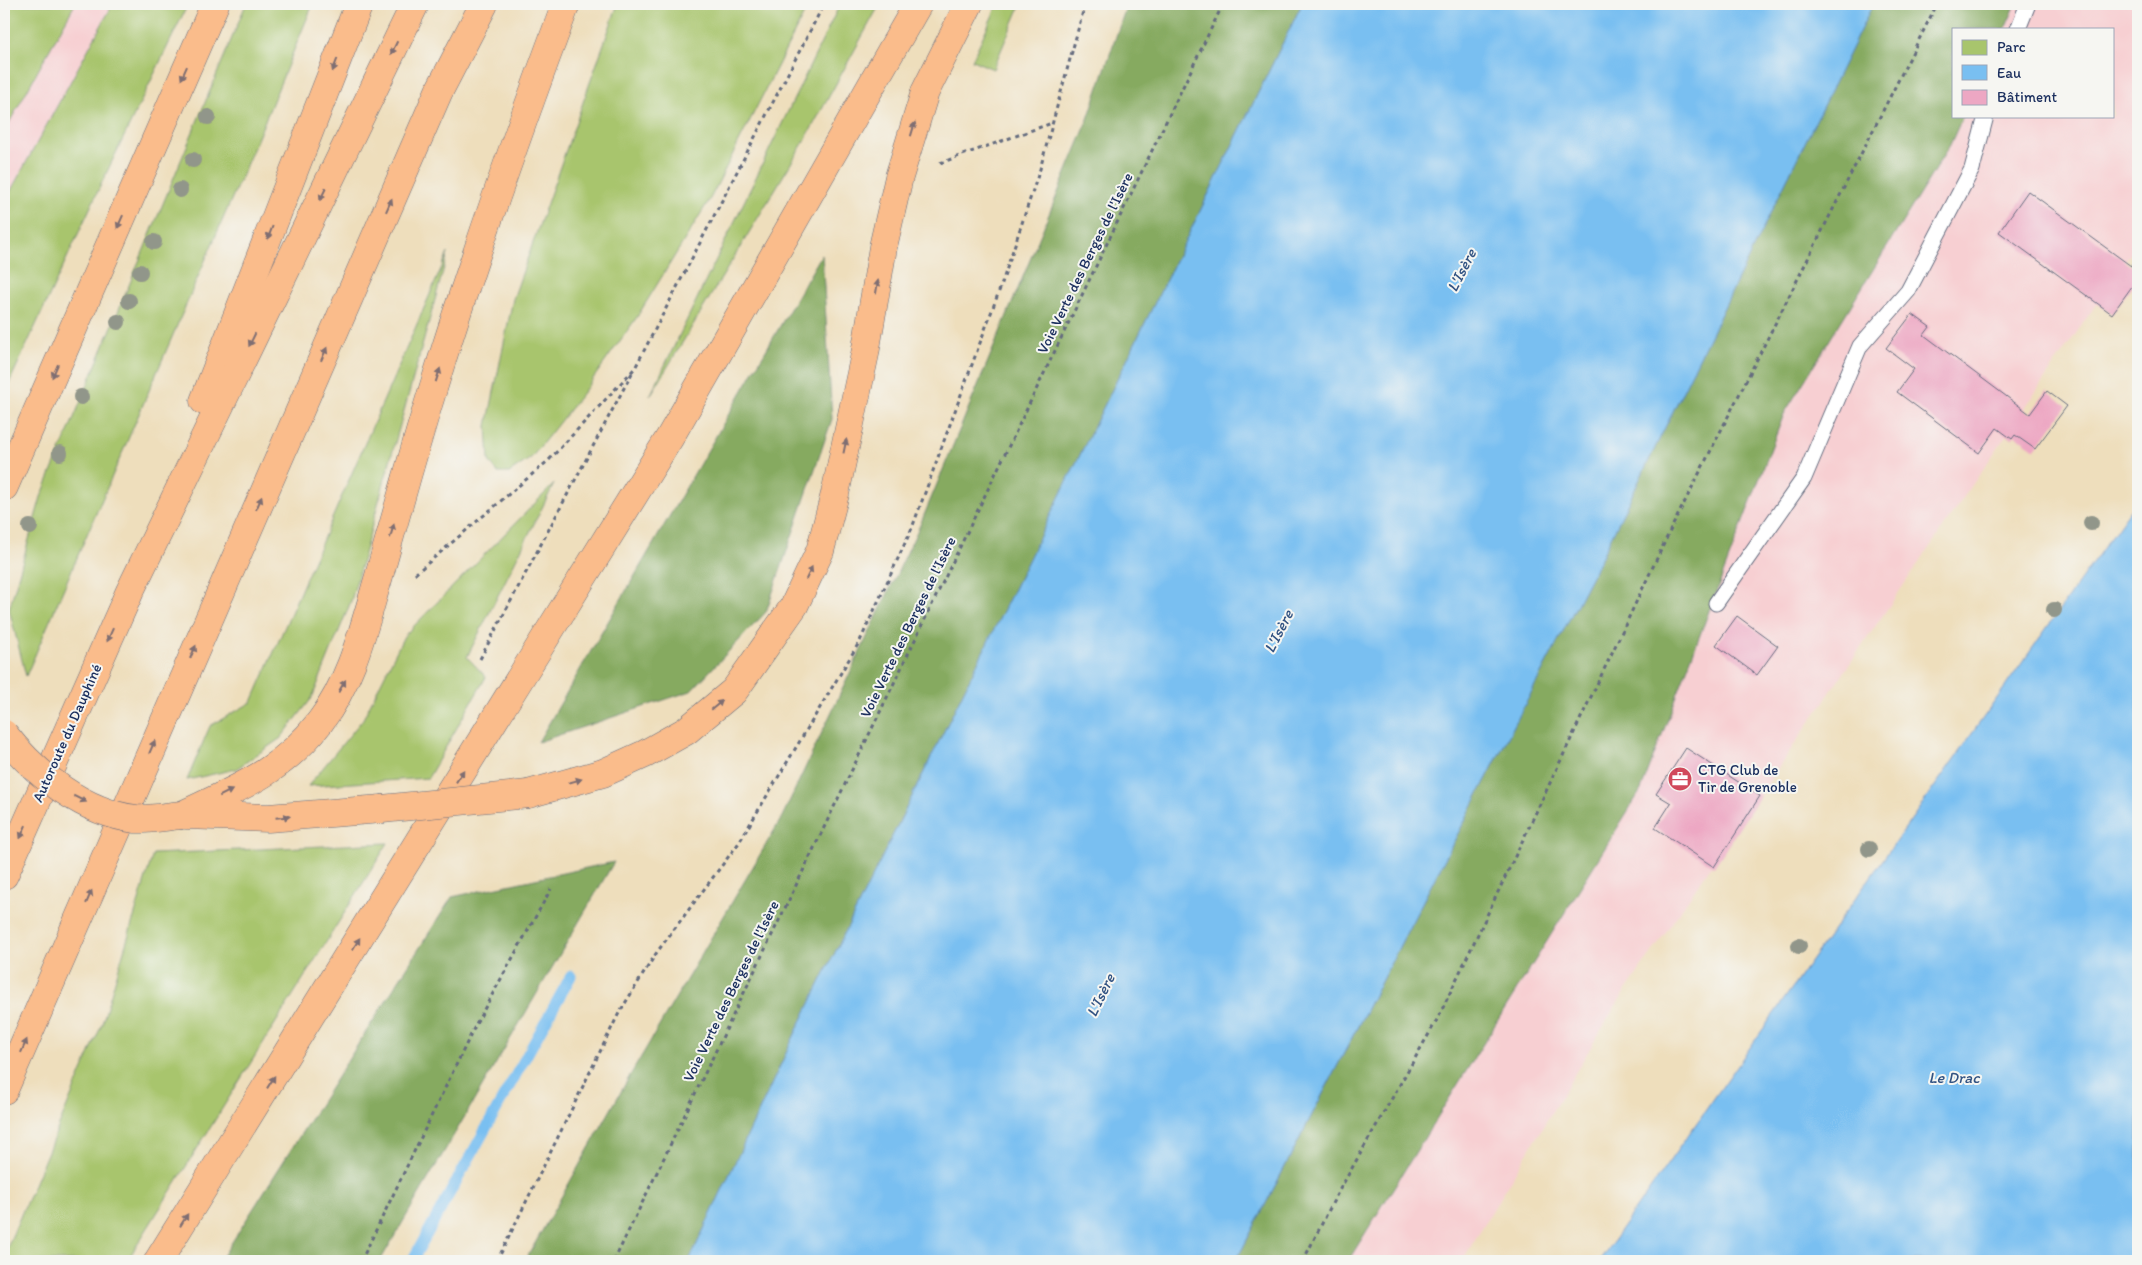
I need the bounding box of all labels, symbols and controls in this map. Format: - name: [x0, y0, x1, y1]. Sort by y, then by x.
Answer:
- legend: [1952, 28, 2114, 118]
- text: Parc: [1997, 38, 2026, 56]
- one-way arrow: [389, 40, 398, 55]
- one-way arrow: [331, 58, 338, 73]
- text: Eau: [1997, 64, 2021, 82]
- one-way arrow: [180, 66, 188, 80]
- text: Bâtiment: [1997, 88, 2058, 106]
- one-way arrow: [910, 121, 918, 136]
- street label: Voie Verte des Berges de l'Isère: [1033, 170, 1137, 356]
- one-way arrow: [318, 187, 326, 201]
- one-way arrow: [386, 198, 394, 212]
- one-way arrow: [115, 215, 123, 229]
- one-way arrow: [265, 226, 273, 240]
- water label: L'Isère: [1443, 244, 1481, 295]
- one-way arrow: [873, 279, 881, 295]
- one-way arrow: [248, 333, 256, 347]
- one-way arrow: [320, 347, 328, 361]
- one-way arrow: [50, 364, 58, 378]
- one-way arrow: [434, 368, 442, 383]
- one-way arrow: [842, 438, 850, 454]
- one-way arrow: [255, 496, 263, 510]
- one-way arrow: [388, 523, 396, 538]
- street label: Voie Verte des Berges de l'Isère: [856, 534, 960, 720]
- one-way arrow: [806, 566, 814, 580]
- water label: L'Isère: [1260, 605, 1298, 656]
- one-way arrow: [106, 628, 114, 642]
- one-way arrow: [190, 645, 198, 659]
- street label: Autoroute du Dauphiné: [28, 661, 106, 805]
- one-way arrow: [338, 678, 346, 693]
- one-way arrow: [711, 699, 723, 711]
- one-way arrow: [149, 740, 157, 754]
- place label: CTG Club de Tir de Grenoble: [1698, 761, 1797, 796]
- office icon: CTG Club de Tir de Grenoble: [1667, 766, 1693, 792]
- one-way arrow: [456, 770, 465, 783]
- one-way arrow: [568, 776, 583, 784]
- one-way arrow: [219, 789, 233, 797]
- one-way arrow: [73, 796, 87, 804]
- one-way arrow: [275, 812, 291, 820]
- one-way arrow: [18, 825, 26, 839]
- one-way arrow: [85, 890, 93, 904]
- street label: Voie Verte des Berges de l'Isère: [679, 898, 783, 1084]
- one-way arrow: [352, 938, 361, 951]
- water label: L'Isère: [1082, 969, 1120, 1020]
- one-way arrow: [20, 1039, 28, 1053]
- water label: Le Drac: [1929, 1068, 1981, 1087]
- one-way arrow: [266, 1076, 275, 1089]
- one-way arrow: [180, 1213, 189, 1227]

